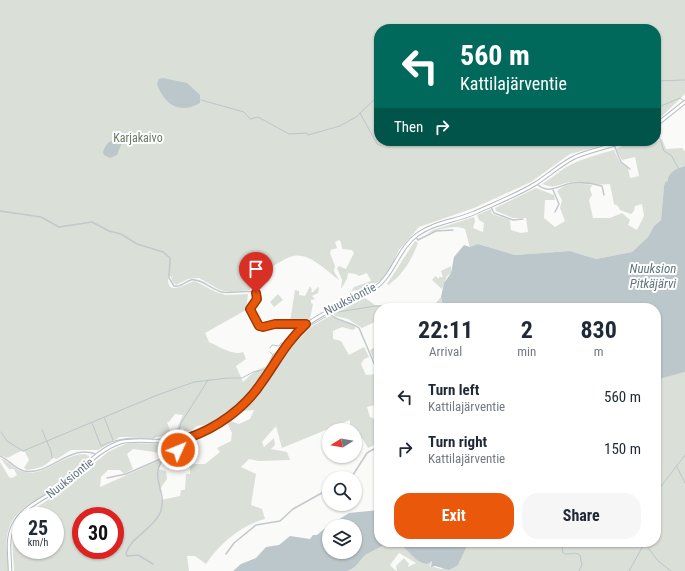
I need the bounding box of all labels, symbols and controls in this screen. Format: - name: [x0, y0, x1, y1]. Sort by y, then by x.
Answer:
- text: 560 m: [460, 39, 530, 72]
- icon: left: [394, 40, 446, 92]
- text: Kattilajärventie: [460, 73, 567, 94]
- icon: right: [431, 116, 453, 138]
- text: Then: [394, 118, 423, 136]
- park label: Karjakaivo: [113, 131, 163, 145]
- pin: [239, 252, 273, 293]
- icon: arrive: [245, 258, 267, 280]
- water label: Nuuksion Pitkäjärvi: [630, 261, 676, 291]
- street label: Nuuksiontie: [322, 280, 379, 318]
- text: 22:11: [418, 316, 473, 344]
- text: 2: [521, 316, 533, 344]
- text: 830: [580, 316, 617, 344]
- text: Arrival: [429, 344, 462, 359]
- text: min: [517, 344, 536, 359]
- text: m: [594, 344, 604, 359]
- text: Turn left: [428, 381, 479, 399]
- icon: left: [394, 386, 416, 408]
- text: 560 m: [604, 388, 641, 406]
- text: Kattilajärventie: [428, 399, 505, 414]
- north arrow: [322, 423, 362, 463]
- map controls: [322, 423, 362, 559]
- position arrow: [157, 429, 199, 471]
- text: Turn right: [428, 433, 487, 451]
- icon: right: [394, 438, 416, 460]
- text: 150 m: [604, 440, 641, 458]
- text: Kattilajärventie: [428, 451, 505, 466]
- street label: Nuuksiontie: [44, 455, 97, 501]
- button: search: [322, 471, 362, 511]
- button: Exit: [394, 493, 514, 539]
- button: Share: [522, 493, 641, 539]
- speed limit sign: 30: [72, 507, 124, 559]
- text: 25: [28, 516, 48, 540]
- button: layers: [322, 519, 362, 559]
- text: km/h: [28, 537, 48, 548]

